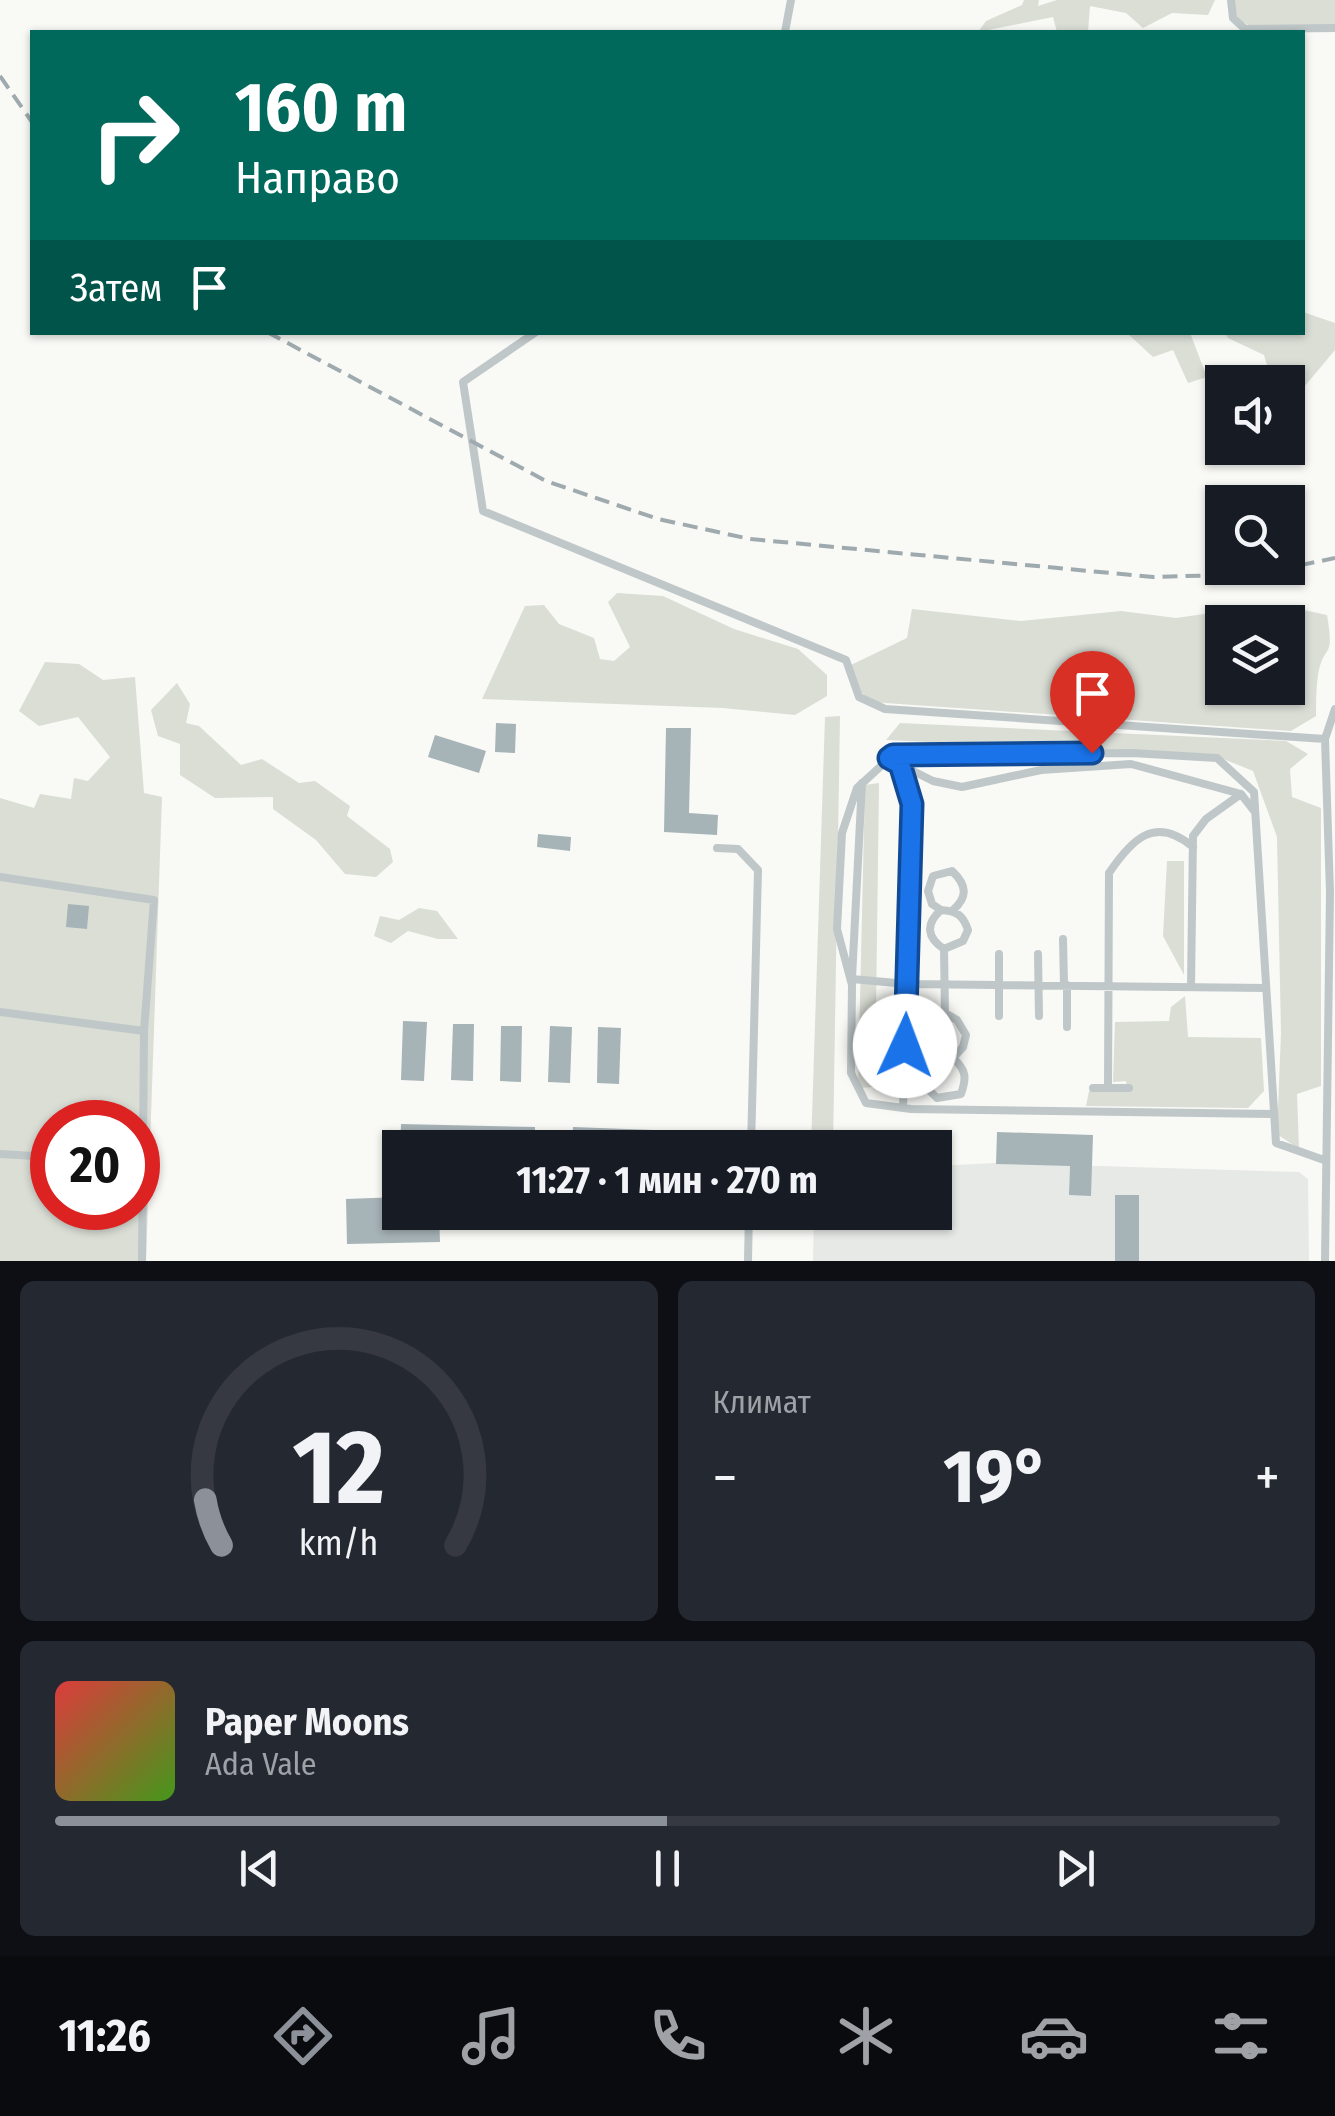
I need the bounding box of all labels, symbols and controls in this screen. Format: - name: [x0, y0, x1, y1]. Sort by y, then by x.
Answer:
- text: 160 m: [235, 66, 407, 150]
- icon: right: [70, 70, 200, 200]
- text: Направо: [235, 151, 400, 205]
- icon: arrive: [182, 260, 237, 315]
- text: Затем: [70, 265, 162, 311]
- map controls: [1205, 365, 1305, 705]
- button: sound: [1205, 365, 1305, 465]
- button: search: [1205, 485, 1305, 585]
- button: layers: [1205, 605, 1305, 705]
- pin: [1050, 651, 1135, 754]
- icon: arrive: [1065, 666, 1120, 721]
- position arrow: [853, 994, 957, 1098]
- speed limit sign: 20: [30, 1100, 160, 1230]
- text: 11:27 · 1 мин · 270 m: [516, 1157, 818, 1203]
- text: Климат: [713, 1383, 811, 1421]
- text: 12: [293, 1406, 385, 1531]
- text: 19°: [943, 1432, 1049, 1522]
- text: −: [713, 1445, 737, 1511]
- text: +: [1255, 1445, 1280, 1511]
- text: km/h: [299, 1522, 379, 1564]
- text: Paper Moons: [205, 1699, 409, 1745]
- text: Ada Vale: [205, 1745, 317, 1783]
- icon: previous: [232, 1841, 287, 1896]
- icon: pause: [640, 1841, 695, 1896]
- icon: next: [1048, 1841, 1103, 1896]
- icon: directions: [268, 2001, 338, 2071]
- icon: music: [456, 2001, 526, 2071]
- icon: phone: [643, 2001, 713, 2071]
- icon: climate: [831, 2001, 901, 2071]
- icon: car: [1019, 2001, 1089, 2071]
- icon: filters: [1206, 2001, 1276, 2071]
- text: 11:26: [59, 2009, 151, 2063]

